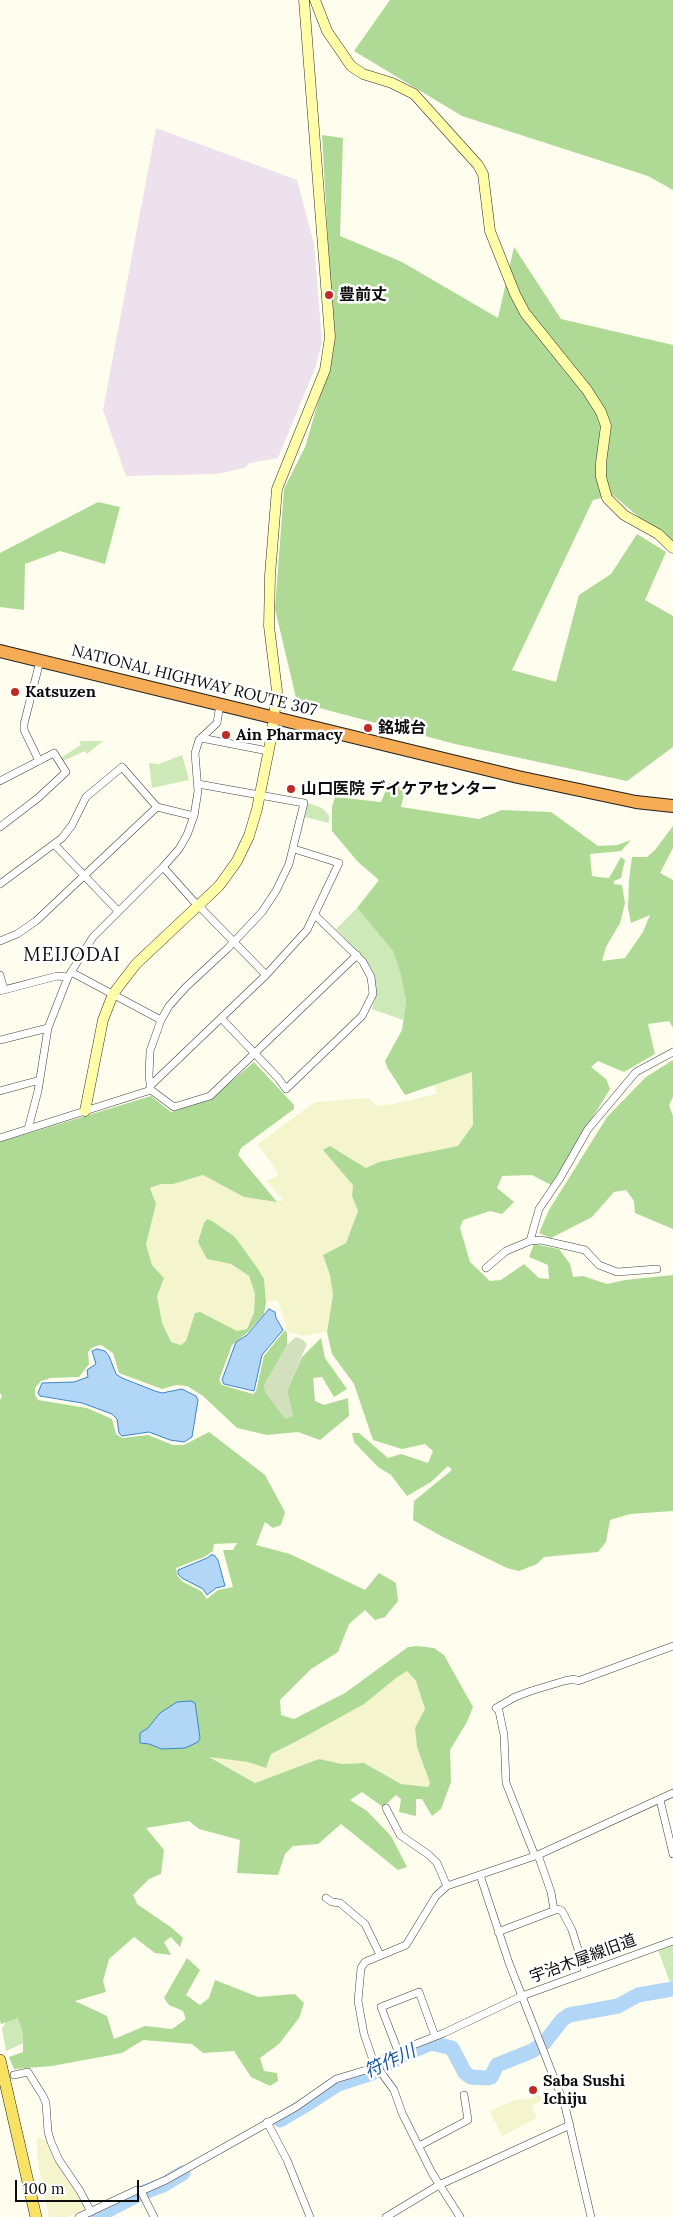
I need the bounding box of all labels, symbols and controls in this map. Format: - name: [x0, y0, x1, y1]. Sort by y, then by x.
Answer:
- place label: 豊前丈: [339, 285, 387, 305]
- marker: 豊前丈: [323, 289, 335, 301]
- street label: NATIONAL HIGHWAY ROUTE 307: [69, 641, 319, 721]
- place label: Katsuzen: [25, 682, 96, 702]
- marker: Katsuzen: [9, 686, 21, 698]
- place label: 銘城台: [378, 718, 426, 738]
- marker: 銘城台: [362, 722, 374, 734]
- place label: Ain Pharmacy: [236, 725, 343, 745]
- marker: Ain Pharmacy: [220, 729, 232, 741]
- place label: 山口医院 デイケアセンター: [301, 779, 497, 799]
- marker: 山口医院 デイケアセンター: [285, 783, 297, 795]
- district label: MEIJODAI: [22, 945, 122, 967]
- street label: 宇治木屋線旧道: [527, 1931, 639, 1987]
- water label: 符作川: [361, 2041, 419, 2083]
- place label: Saba Sushi Ichiju: [543, 2071, 625, 2109]
- marker: Saba Sushi Ichiju: [527, 2084, 539, 2096]
- scale bar: [18, 2170, 141, 2202]
- text: 100 m: [23, 2179, 64, 2198]

